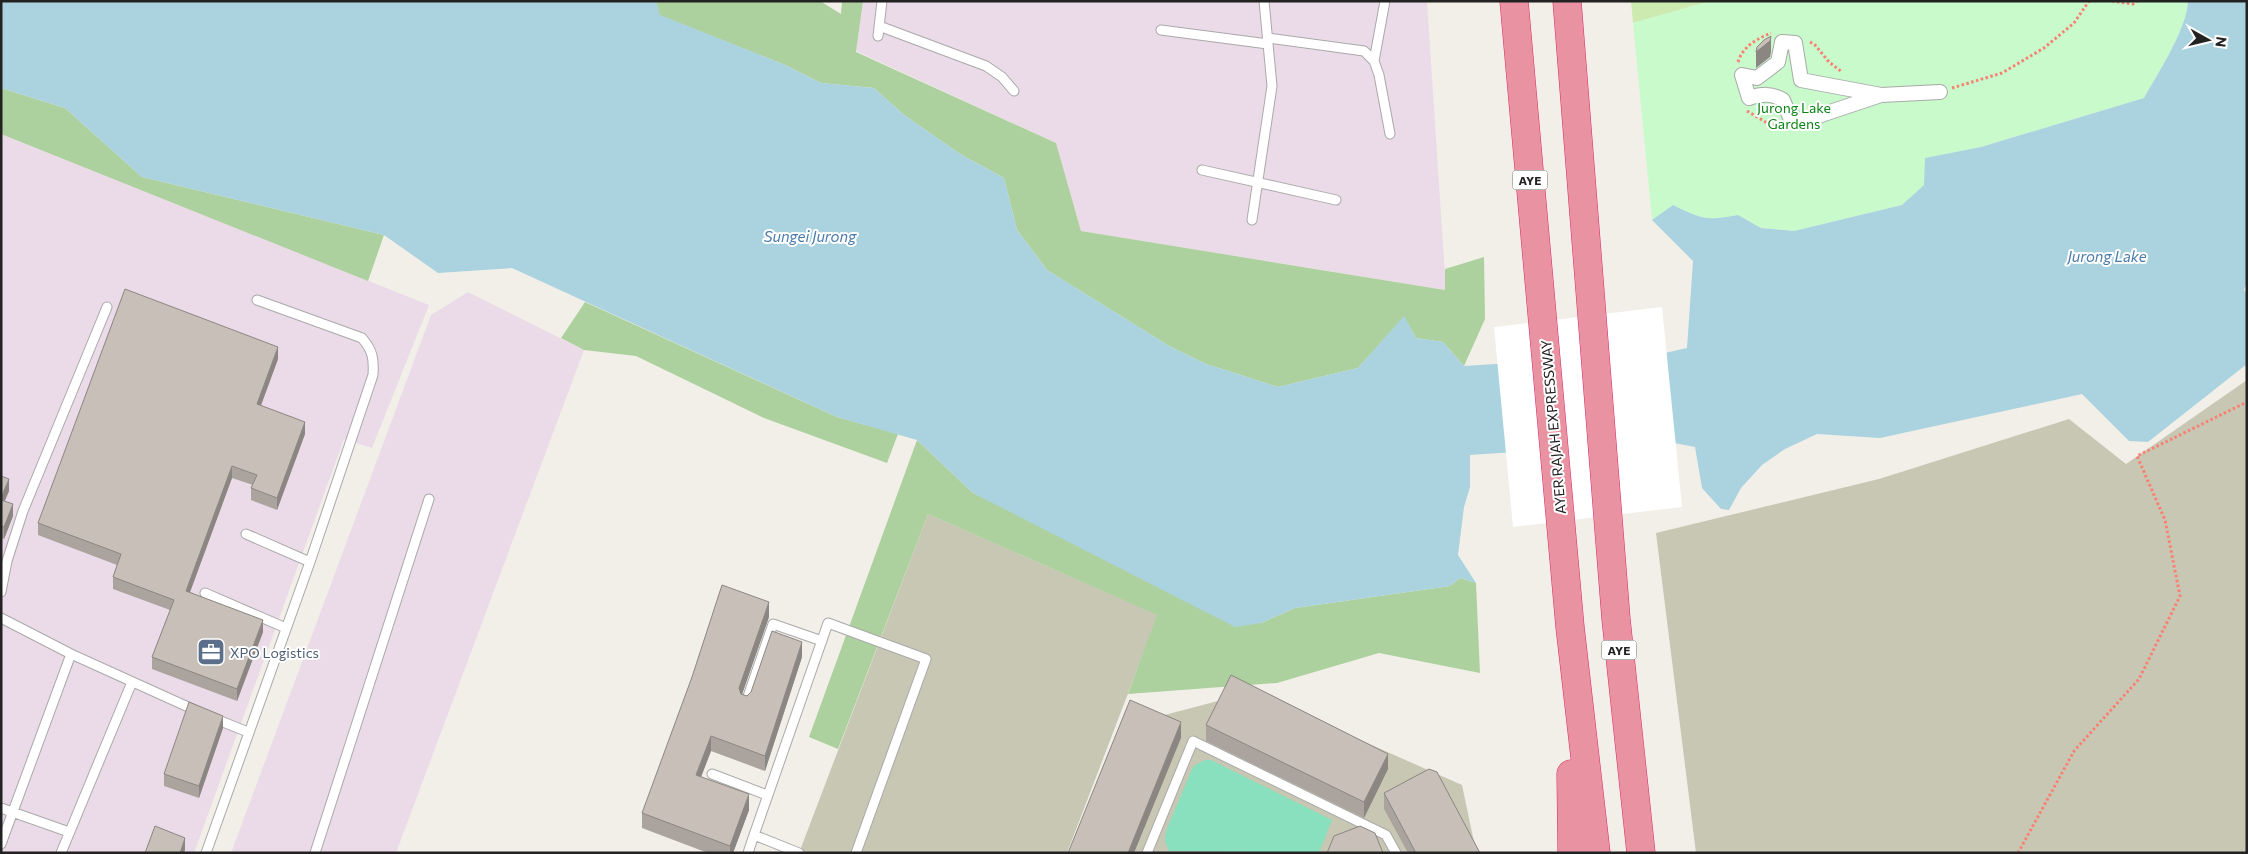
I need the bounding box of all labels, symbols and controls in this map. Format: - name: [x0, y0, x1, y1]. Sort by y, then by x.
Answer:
- north arrow: [2183, 15, 2233, 65]
- text: N: [2212, 35, 2231, 48]
- park label: Jurong Lake Gardens: [1757, 99, 1831, 132]
- road number: AYE: [1512, 170, 1548, 190]
- water label: Sungei Jurong: [764, 227, 857, 245]
- water label: Jurong Lake: [2065, 247, 2147, 265]
- street label: AYER RAJAH EXPRESSWAY: [1537, 339, 1569, 515]
- office icon: XPO Logistics: [196, 637, 226, 667]
- road number: AYE: [1602, 640, 1636, 660]
- place label: XPO Logistics: [230, 644, 319, 661]

